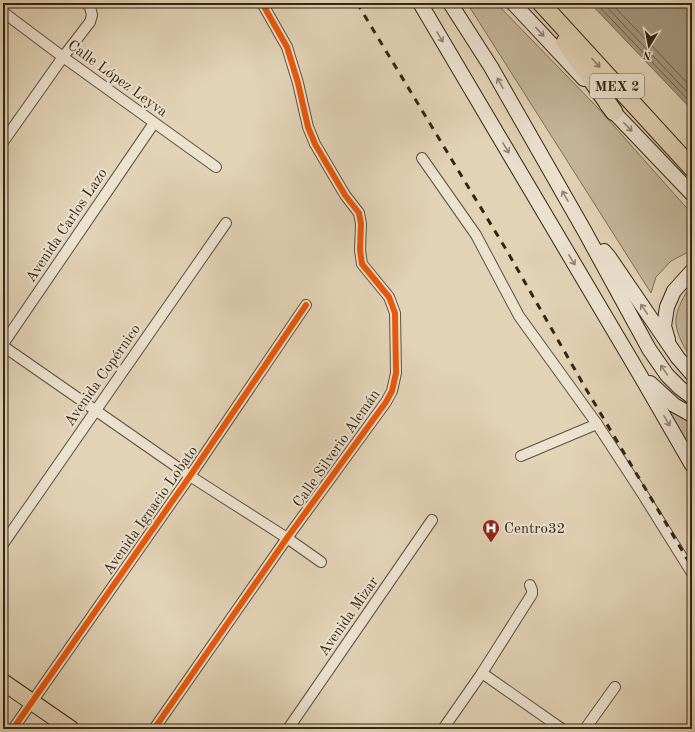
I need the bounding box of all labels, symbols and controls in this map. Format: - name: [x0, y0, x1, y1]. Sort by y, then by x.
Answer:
- one-way arrow: [535, 26, 544, 37]
- north arrow: [629, 26, 669, 66]
- one-way arrow: [436, 31, 444, 43]
- street label: Calle López Leyva: [64, 38, 170, 121]
- text: N: [642, 48, 653, 61]
- one-way arrow: [591, 58, 600, 68]
- road number: MEX 2: [590, 74, 644, 98]
- one-way arrow: [496, 77, 504, 89]
- one-way arrow: [623, 122, 633, 132]
- one-way arrow: [503, 142, 511, 154]
- street label: Avenida Carlos Lazo: [24, 166, 111, 285]
- one-way arrow: [560, 190, 568, 202]
- one-way arrow: [569, 254, 577, 266]
- one-way arrow: [640, 303, 648, 314]
- street label: Avenida Copérnico: [62, 322, 144, 430]
- one-way arrow: [660, 365, 668, 376]
- street label: Calle Silverio Alemán: [291, 387, 383, 510]
- one-way arrow: [663, 415, 671, 427]
- street label: Avenida Ignacio Lobato: [101, 444, 201, 578]
- hospital icon: Centro32: [481, 518, 501, 543]
- place label: Centro32: [504, 522, 565, 537]
- street label: Avenida Mizar: [316, 574, 382, 659]

